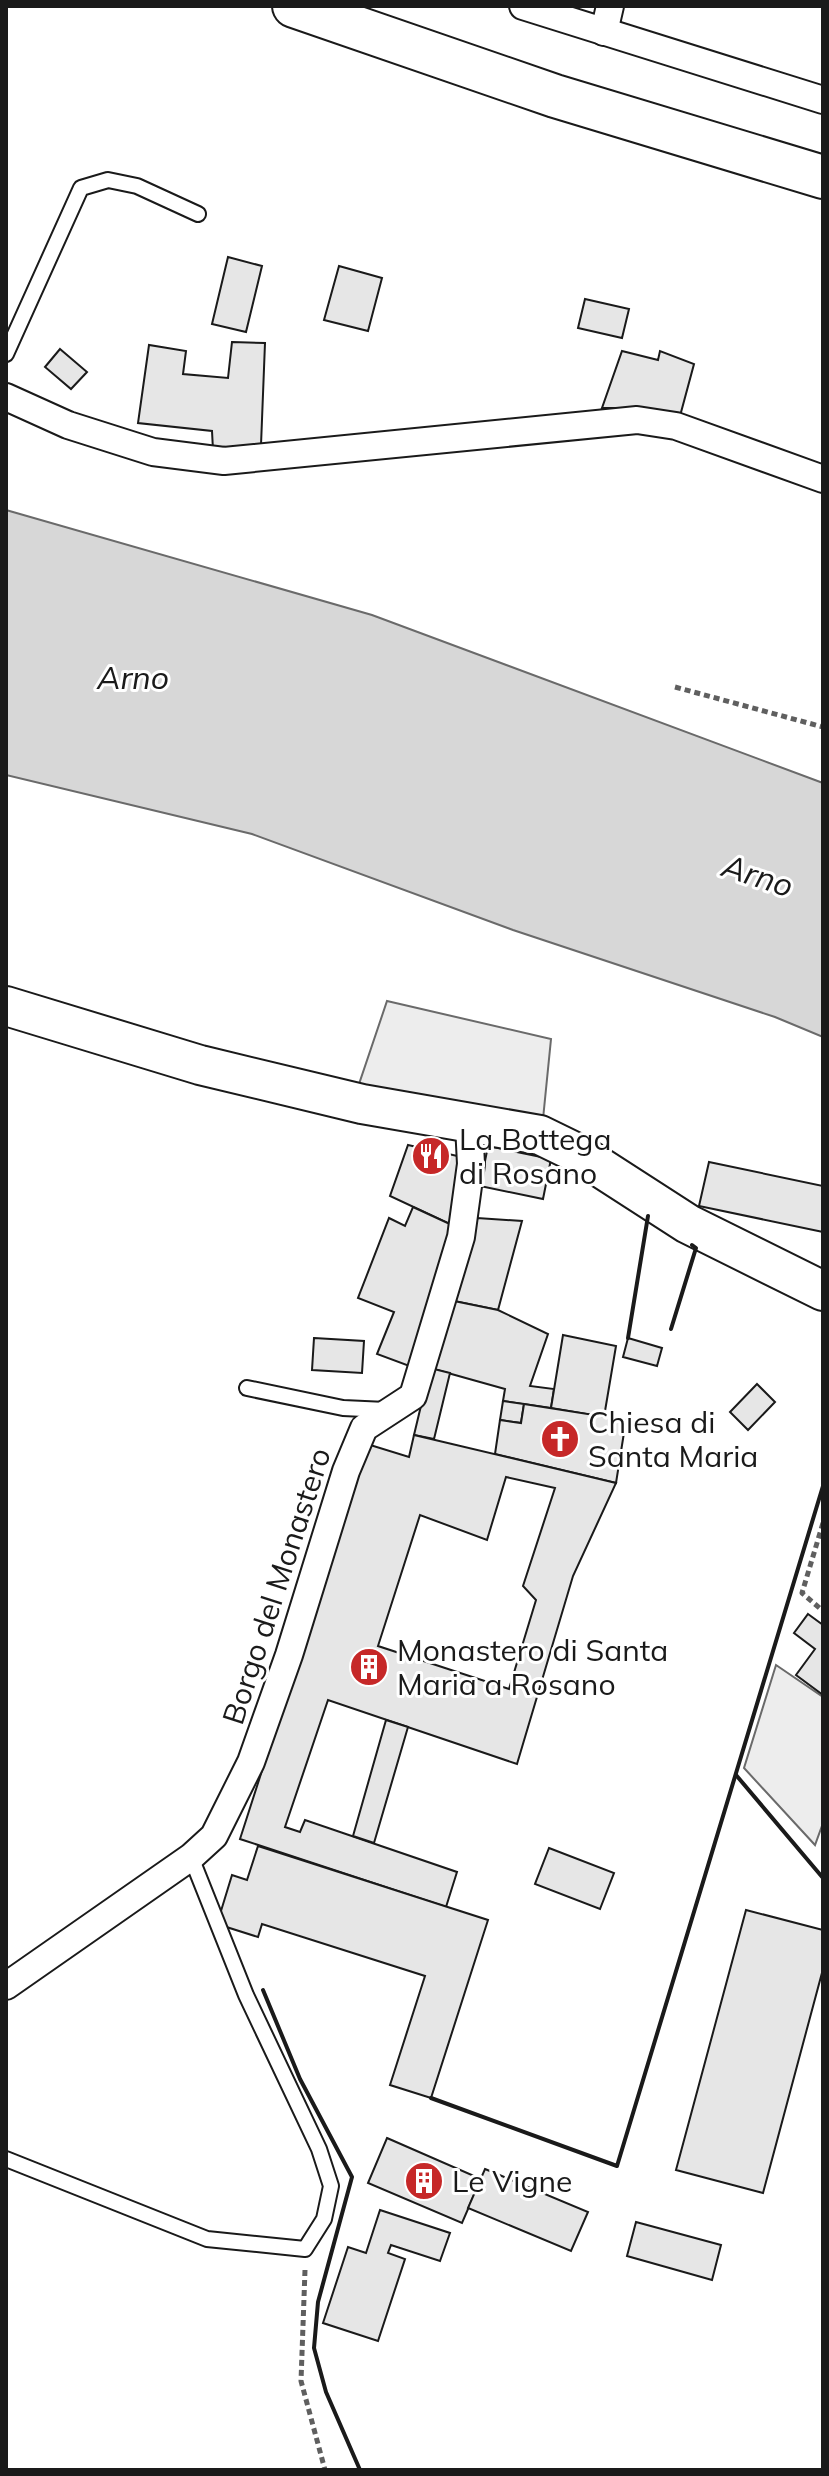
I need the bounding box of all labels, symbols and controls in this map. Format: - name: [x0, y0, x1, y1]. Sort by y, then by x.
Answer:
- water label: Arno: [96, 657, 169, 697]
- water label: Arno: [717, 845, 799, 905]
- place label: La Bottega di Rosano: [459, 1120, 611, 1192]
- restaurant icon: La Bottega di Rosano: [410, 1135, 452, 1177]
- place label: Chiesa di Santa Maria: [588, 1403, 758, 1475]
- church icon: Chiesa di Santa Maria: [539, 1418, 581, 1460]
- street label: Borgo del Monastero: [213, 1443, 339, 1729]
- place label: Monastero di Santa Maria a Rosano: [397, 1631, 668, 1703]
- building icon: Monastero di Santa Maria a Rosano: [348, 1646, 390, 1688]
- building icon: Le Vigne: [403, 2160, 445, 2202]
- place label: Le Vigne: [452, 2162, 572, 2200]

